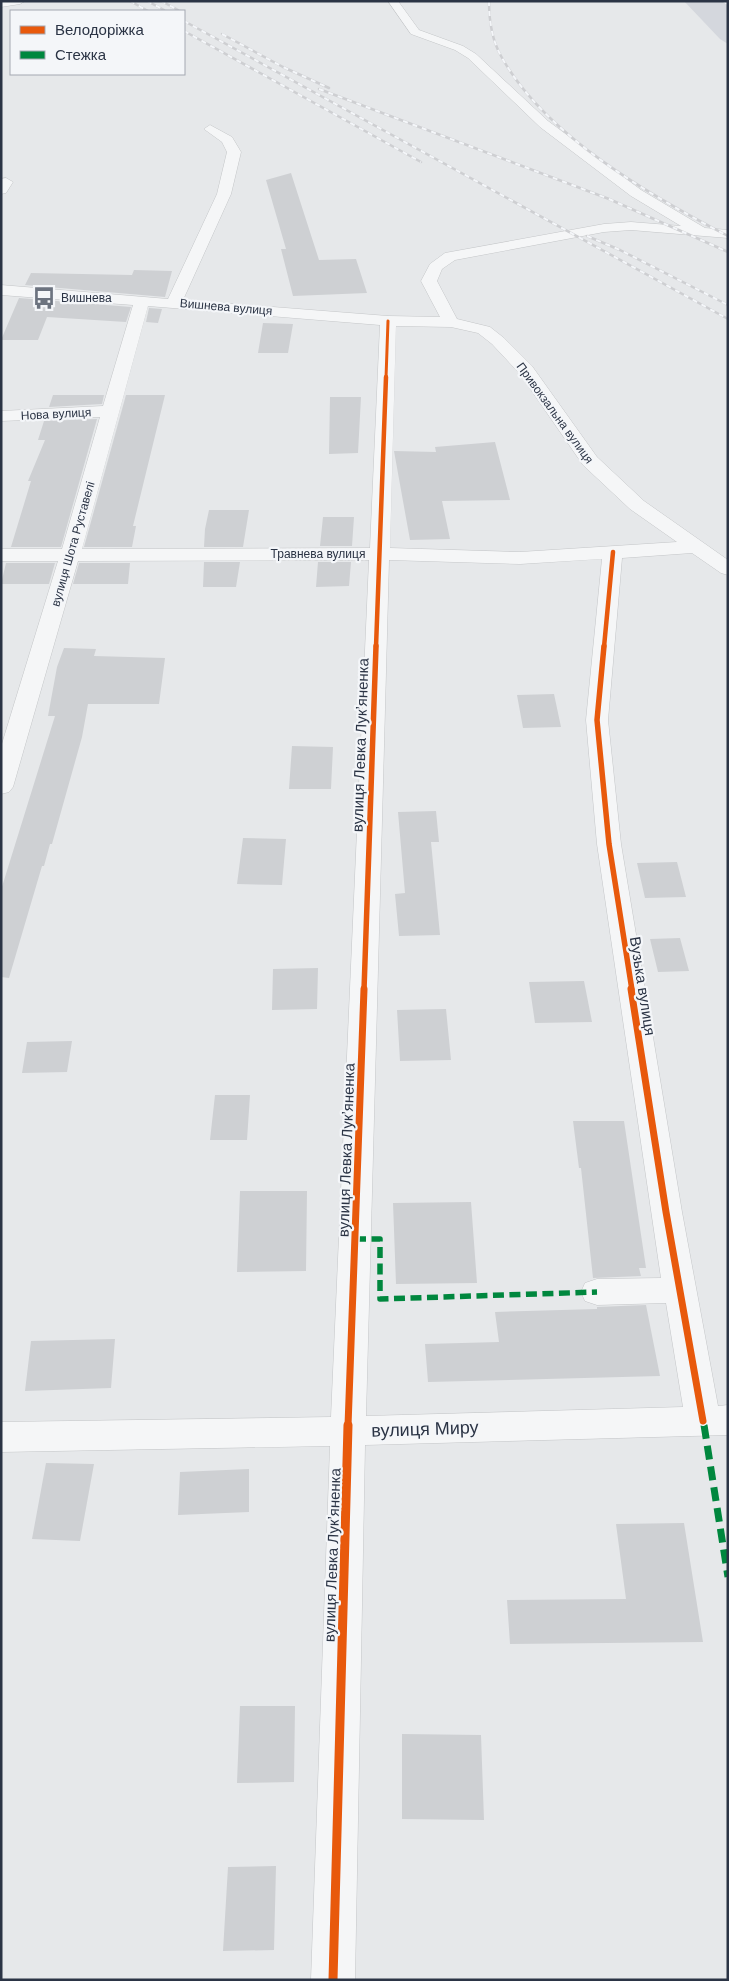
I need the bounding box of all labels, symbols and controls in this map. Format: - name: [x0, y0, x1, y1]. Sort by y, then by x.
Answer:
- legend: [10, 10, 185, 75]
- text: Велодоріжка: [55, 21, 144, 38]
- text: Стежка: [55, 46, 107, 63]
- bus stop icon: Вишнева: [31, 285, 57, 311]
- place label: Вишнева: [61, 291, 112, 305]
- street label: Вишнева вулиця: [179, 296, 273, 318]
- street label: Привокзальна вулиця: [514, 360, 596, 466]
- street label: Нова вулиця: [20, 405, 92, 423]
- street label: вулиця Шота Руставелі: [48, 480, 98, 608]
- street label: Травнева вулиця: [271, 547, 365, 561]
- street label: вулиця Левка Лукʼяненка: [348, 657, 372, 832]
- street label: Вузька вулиця: [627, 935, 659, 1037]
- street label: вулиця Левка Лукʼяненка: [334, 1062, 358, 1237]
- street label: вулиця Миру: [371, 1417, 479, 1441]
- street label: вулиця Левка Лукʼяненка: [320, 1467, 344, 1642]

